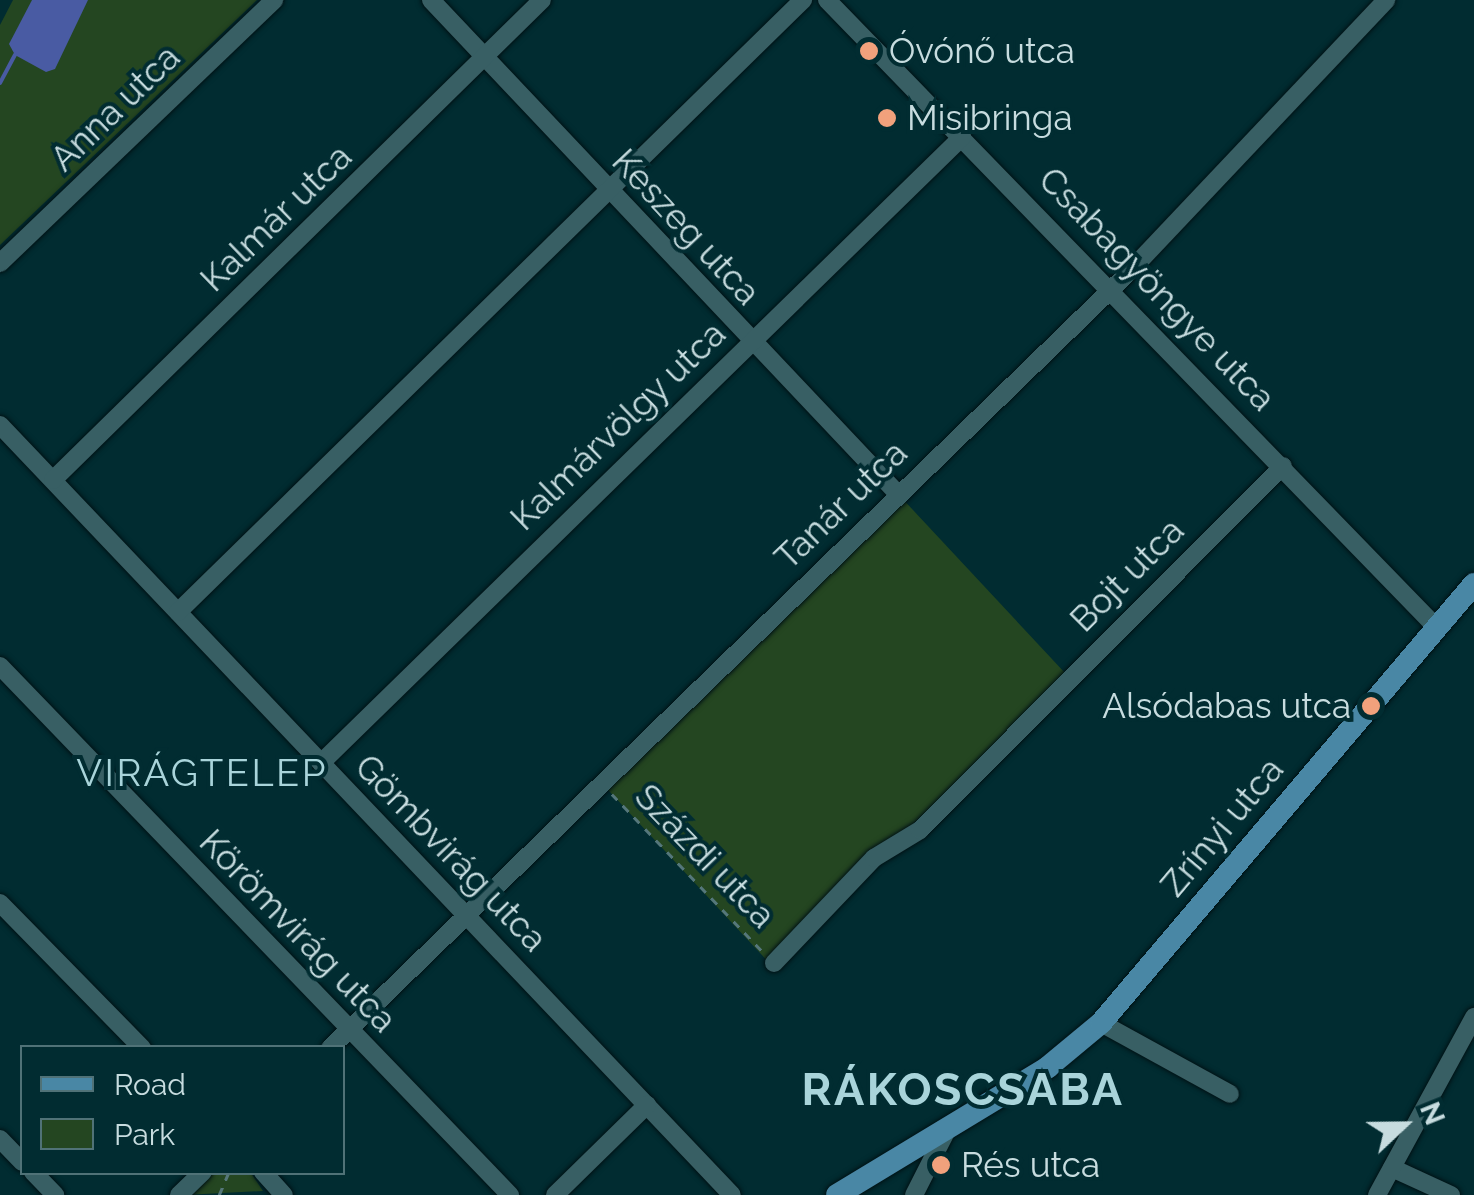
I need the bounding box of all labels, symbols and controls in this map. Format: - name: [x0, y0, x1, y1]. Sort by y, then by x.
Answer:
- place label: Óvónő utca: [889, 30, 1075, 72]
- street label: Anna utca: [42, 36, 188, 180]
- marker: Óvónő utca: [858, 40, 880, 62]
- place label: Misibringa: [907, 97, 1072, 139]
- marker: Misibringa: [876, 107, 898, 129]
- street label: Kalmár utca: [192, 135, 360, 301]
- street label: Keszeg utca: [603, 141, 769, 313]
- street label: Csabagyöngye utca: [1030, 159, 1284, 419]
- street label: Kalmárvölgy utca: [502, 313, 734, 539]
- street label: Tanár utca: [766, 432, 916, 578]
- street label: Bojt utca: [1062, 510, 1192, 640]
- place label: Alsódabas utca: [1102, 685, 1351, 727]
- marker: Alsódabas utca: [1360, 695, 1382, 717]
- street label: Gömbvirág utca: [346, 746, 556, 960]
- street label: Zrínyi utca: [1152, 749, 1292, 905]
- district label: VIRÁGTELEP: [76, 750, 328, 796]
- street label: Százdi utca: [626, 776, 784, 936]
- street label: Körömvirág utca: [191, 821, 405, 1041]
- legend: [20, 1045, 345, 1175]
- district label: RÁKOSCSABA: [801, 1063, 1125, 1117]
- text: Road: [114, 1067, 186, 1102]
- north arrow: [1354, 1075, 1454, 1175]
- text: N: [1413, 1097, 1452, 1130]
- text: Park: [114, 1117, 175, 1152]
- place label: Rés utca: [961, 1144, 1100, 1186]
- marker: Rés utca: [930, 1154, 952, 1176]

